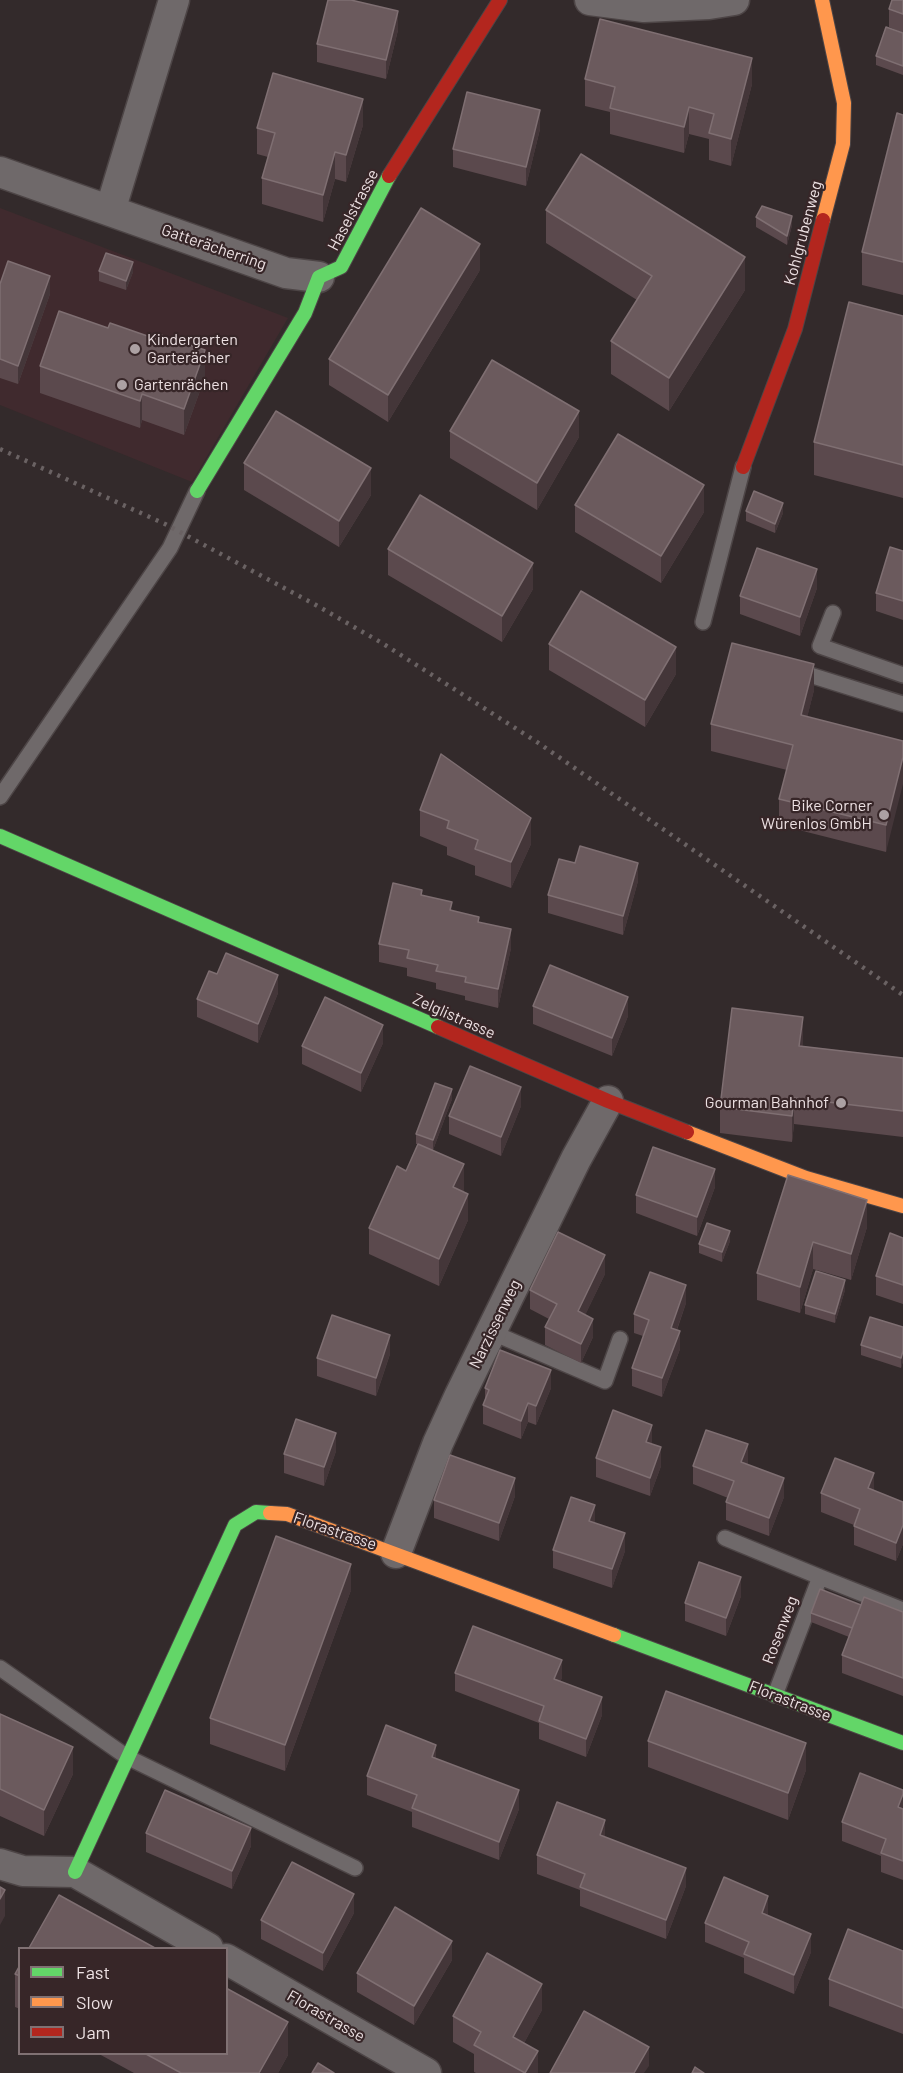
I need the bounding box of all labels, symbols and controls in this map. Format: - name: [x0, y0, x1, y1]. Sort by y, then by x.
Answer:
- street label: Haselstrasse: [323, 166, 383, 254]
- street label: Kohlgrubenweg: [780, 179, 826, 287]
- street label: Gatterächerring: [159, 220, 269, 274]
- place label: Kindergarten Garterächer: [147, 330, 238, 368]
- marker: Kindergarten Garterächer: [128, 342, 142, 356]
- place label: Gartenrächen: [134, 375, 228, 395]
- marker: Gartenrächen: [115, 378, 129, 392]
- place label: Bike Corner Würenlos GmbH: [761, 796, 872, 834]
- marker: Bike Corner Würenlos GmbH: [877, 808, 891, 822]
- street label: Zelglistrasse: [410, 989, 498, 1043]
- place label: Gourman Bahnhof: [705, 1093, 829, 1113]
- marker: Gourman Bahnhof: [834, 1096, 848, 1110]
- street label: Narzissenweg: [465, 1276, 525, 1372]
- street label: Florastrasse: [291, 1508, 379, 1554]
- street label: Rosenweg: [758, 1593, 802, 1667]
- street label: Florastrasse: [746, 1677, 834, 1725]
- legend: [18, 1947, 228, 2055]
- text: Fast: [76, 1961, 110, 1983]
- street label: Florastrasse: [284, 1986, 368, 2046]
- text: Slow: [76, 1991, 113, 2013]
- text: Jam: [76, 2021, 110, 2043]

